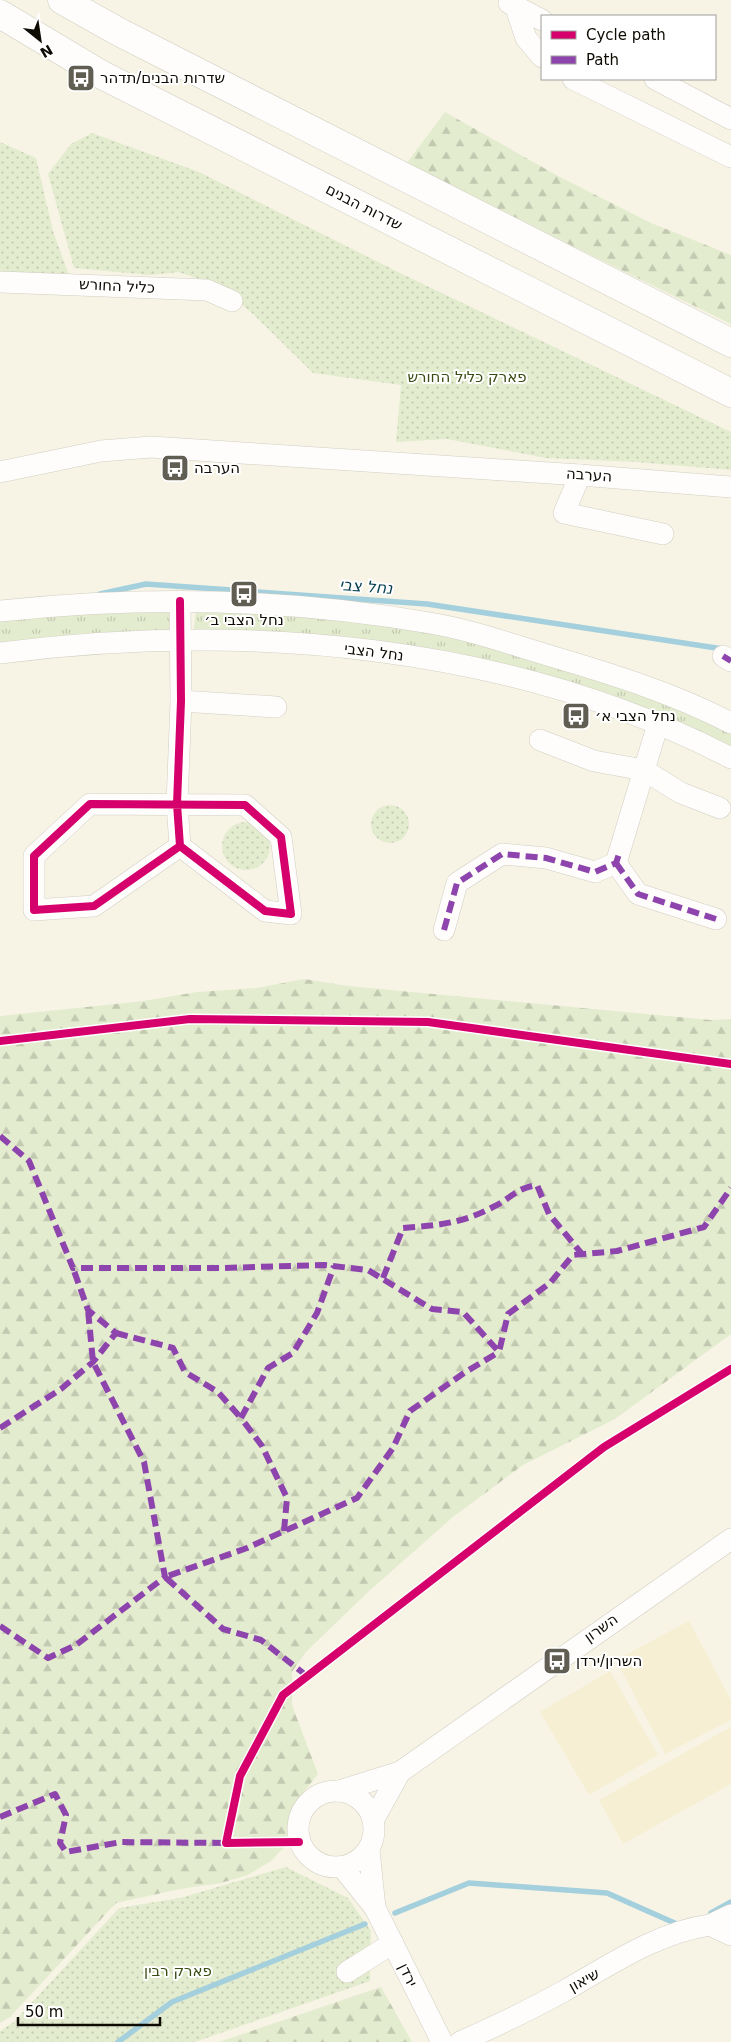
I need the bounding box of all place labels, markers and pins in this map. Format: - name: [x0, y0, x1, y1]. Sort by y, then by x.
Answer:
- bus stop icon: שדרות הבנים/תדהר: [66, 63, 96, 93]
- place label: שדרות הבנים/תדהר: [100, 69, 225, 87]
- bus stop icon: הערבה: [160, 453, 190, 483]
- place label: הערבה: [194, 459, 240, 477]
- bus stop icon: נחל הצבי ב׳: [229, 579, 259, 609]
- place label: נחל הצבי ב׳: [204, 611, 284, 629]
- bus stop icon: נחל הצבי א׳: [561, 701, 591, 731]
- place label: נחל הצבי א׳: [595, 707, 676, 725]
- bus stop icon: השרון/ירדן: [542, 1646, 572, 1676]
- place label: השרון/ירדן: [576, 1652, 642, 1670]

